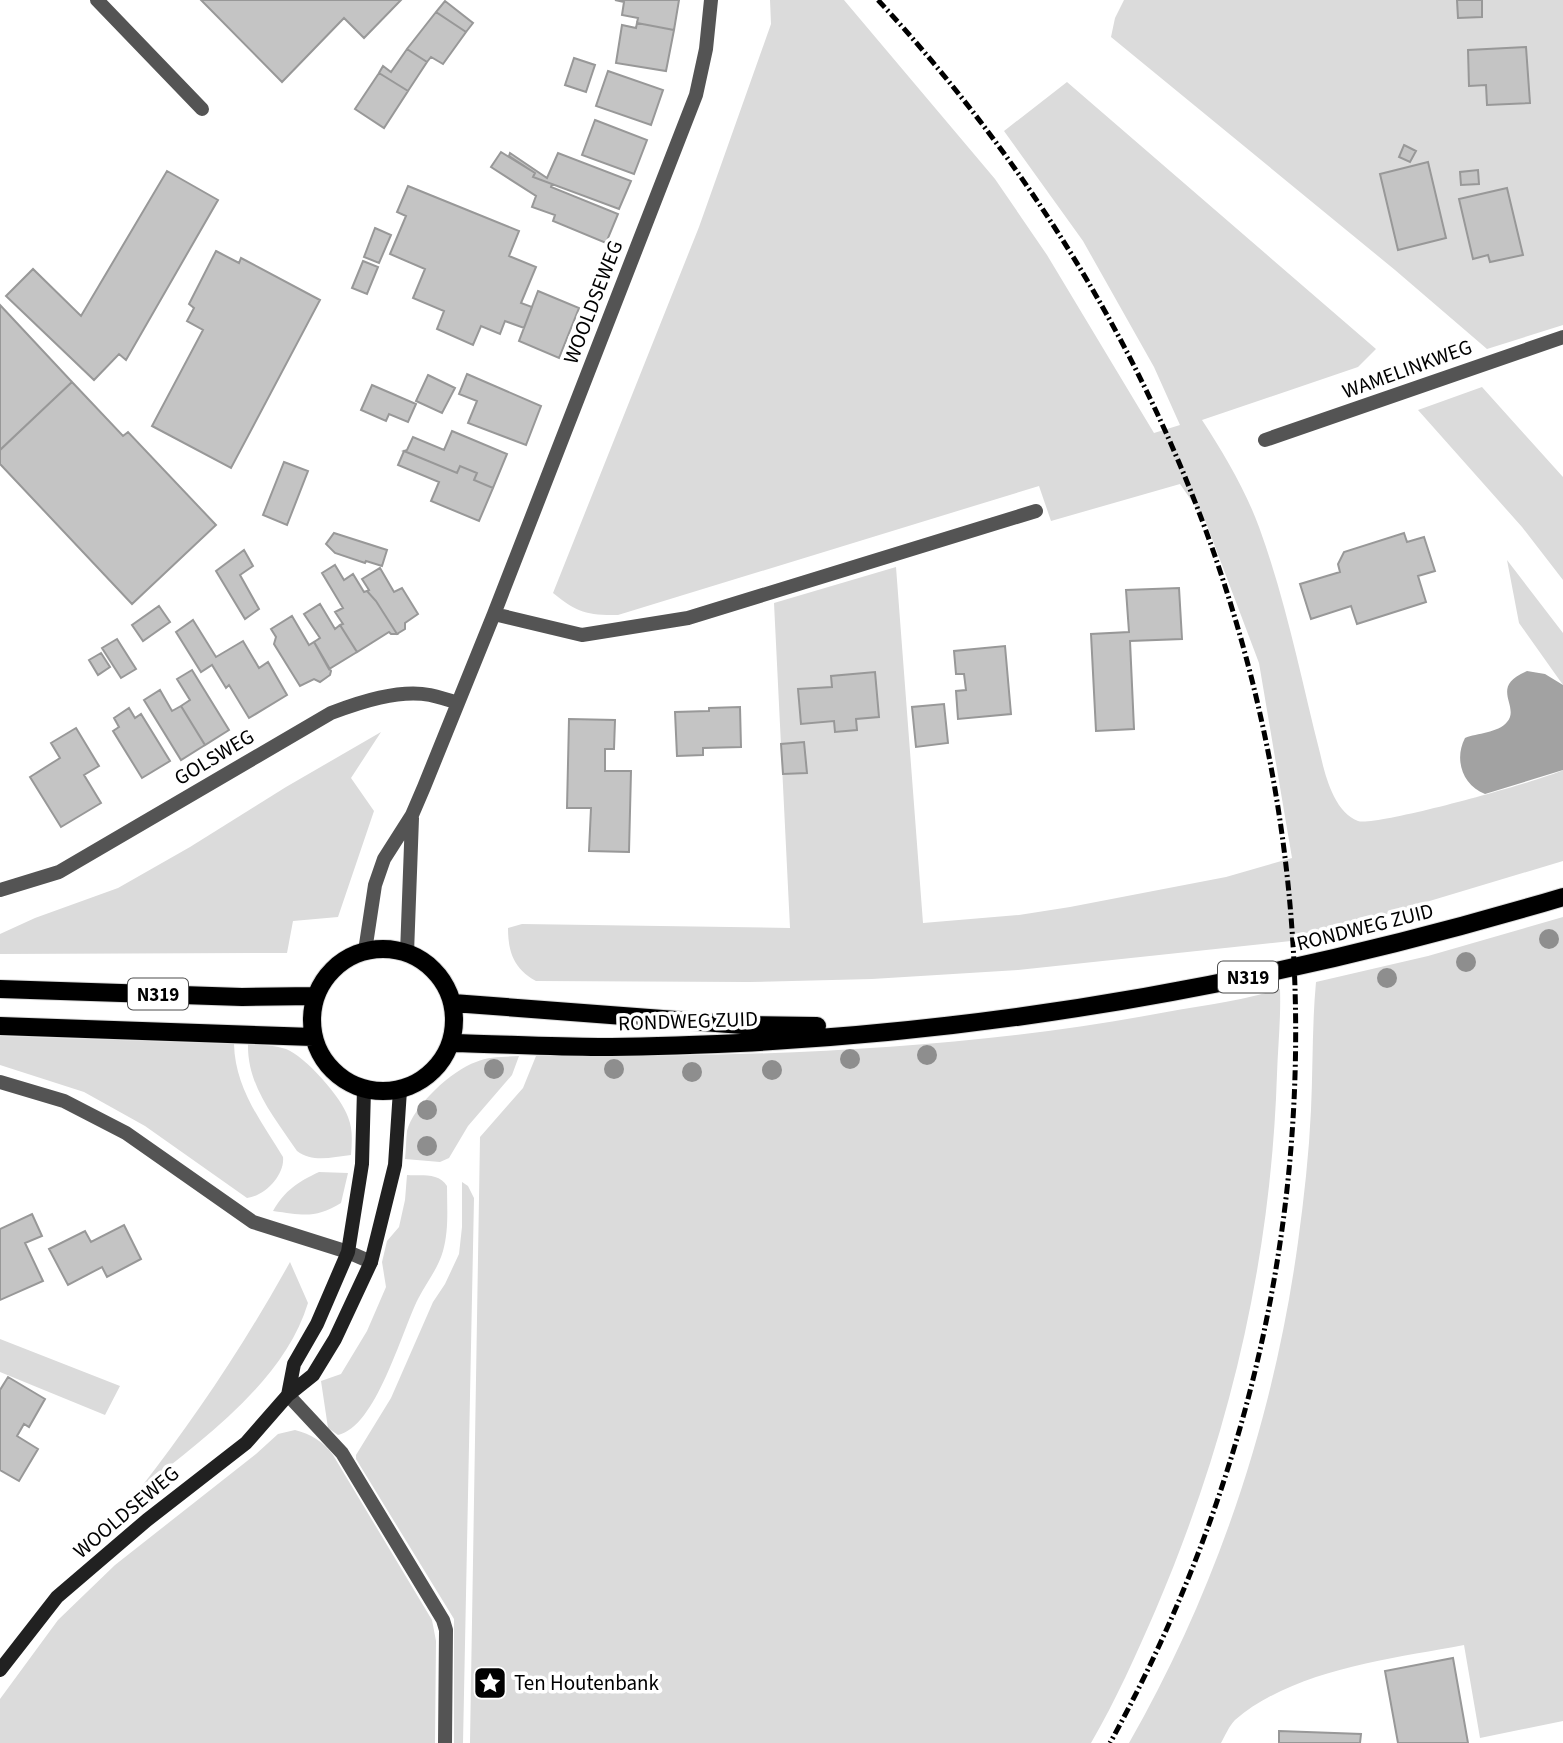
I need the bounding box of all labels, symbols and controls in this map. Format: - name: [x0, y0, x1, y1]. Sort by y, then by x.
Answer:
- street label: WOOLDSEWEG: [556, 236, 630, 368]
- street label: WAMELINKWEG: [1338, 332, 1476, 406]
- street label: GOLSWEG: [168, 721, 260, 793]
- street label: RONDWEG ZUID: [1293, 895, 1437, 959]
- road number: N319: [1218, 962, 1278, 993]
- road number: N319: [128, 978, 188, 1010]
- street label: RONDWEG ZUID: [617, 1004, 759, 1038]
- street label: WOOLDSEWEG: [66, 1459, 186, 1565]
- place icon: Ten Houtenbank: [471, 1664, 509, 1702]
- place label: Ten Houtenbank: [514, 1668, 660, 1698]

